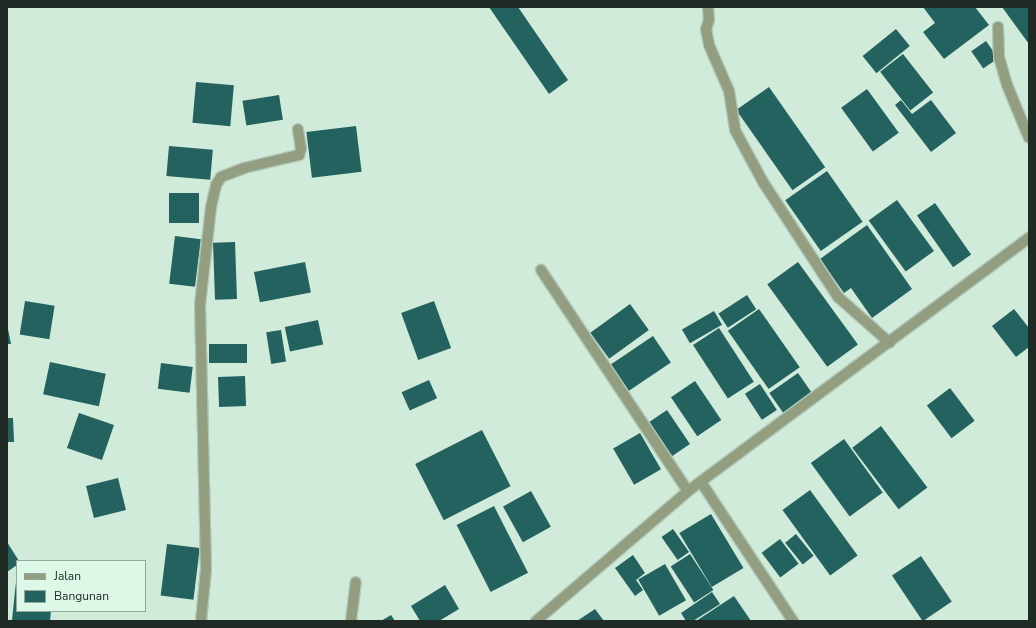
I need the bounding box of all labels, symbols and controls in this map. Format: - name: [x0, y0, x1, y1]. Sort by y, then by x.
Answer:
- legend: [16, 560, 146, 612]
- text: Jalan: [54, 568, 81, 584]
- text: Bangunan: [54, 588, 109, 604]

